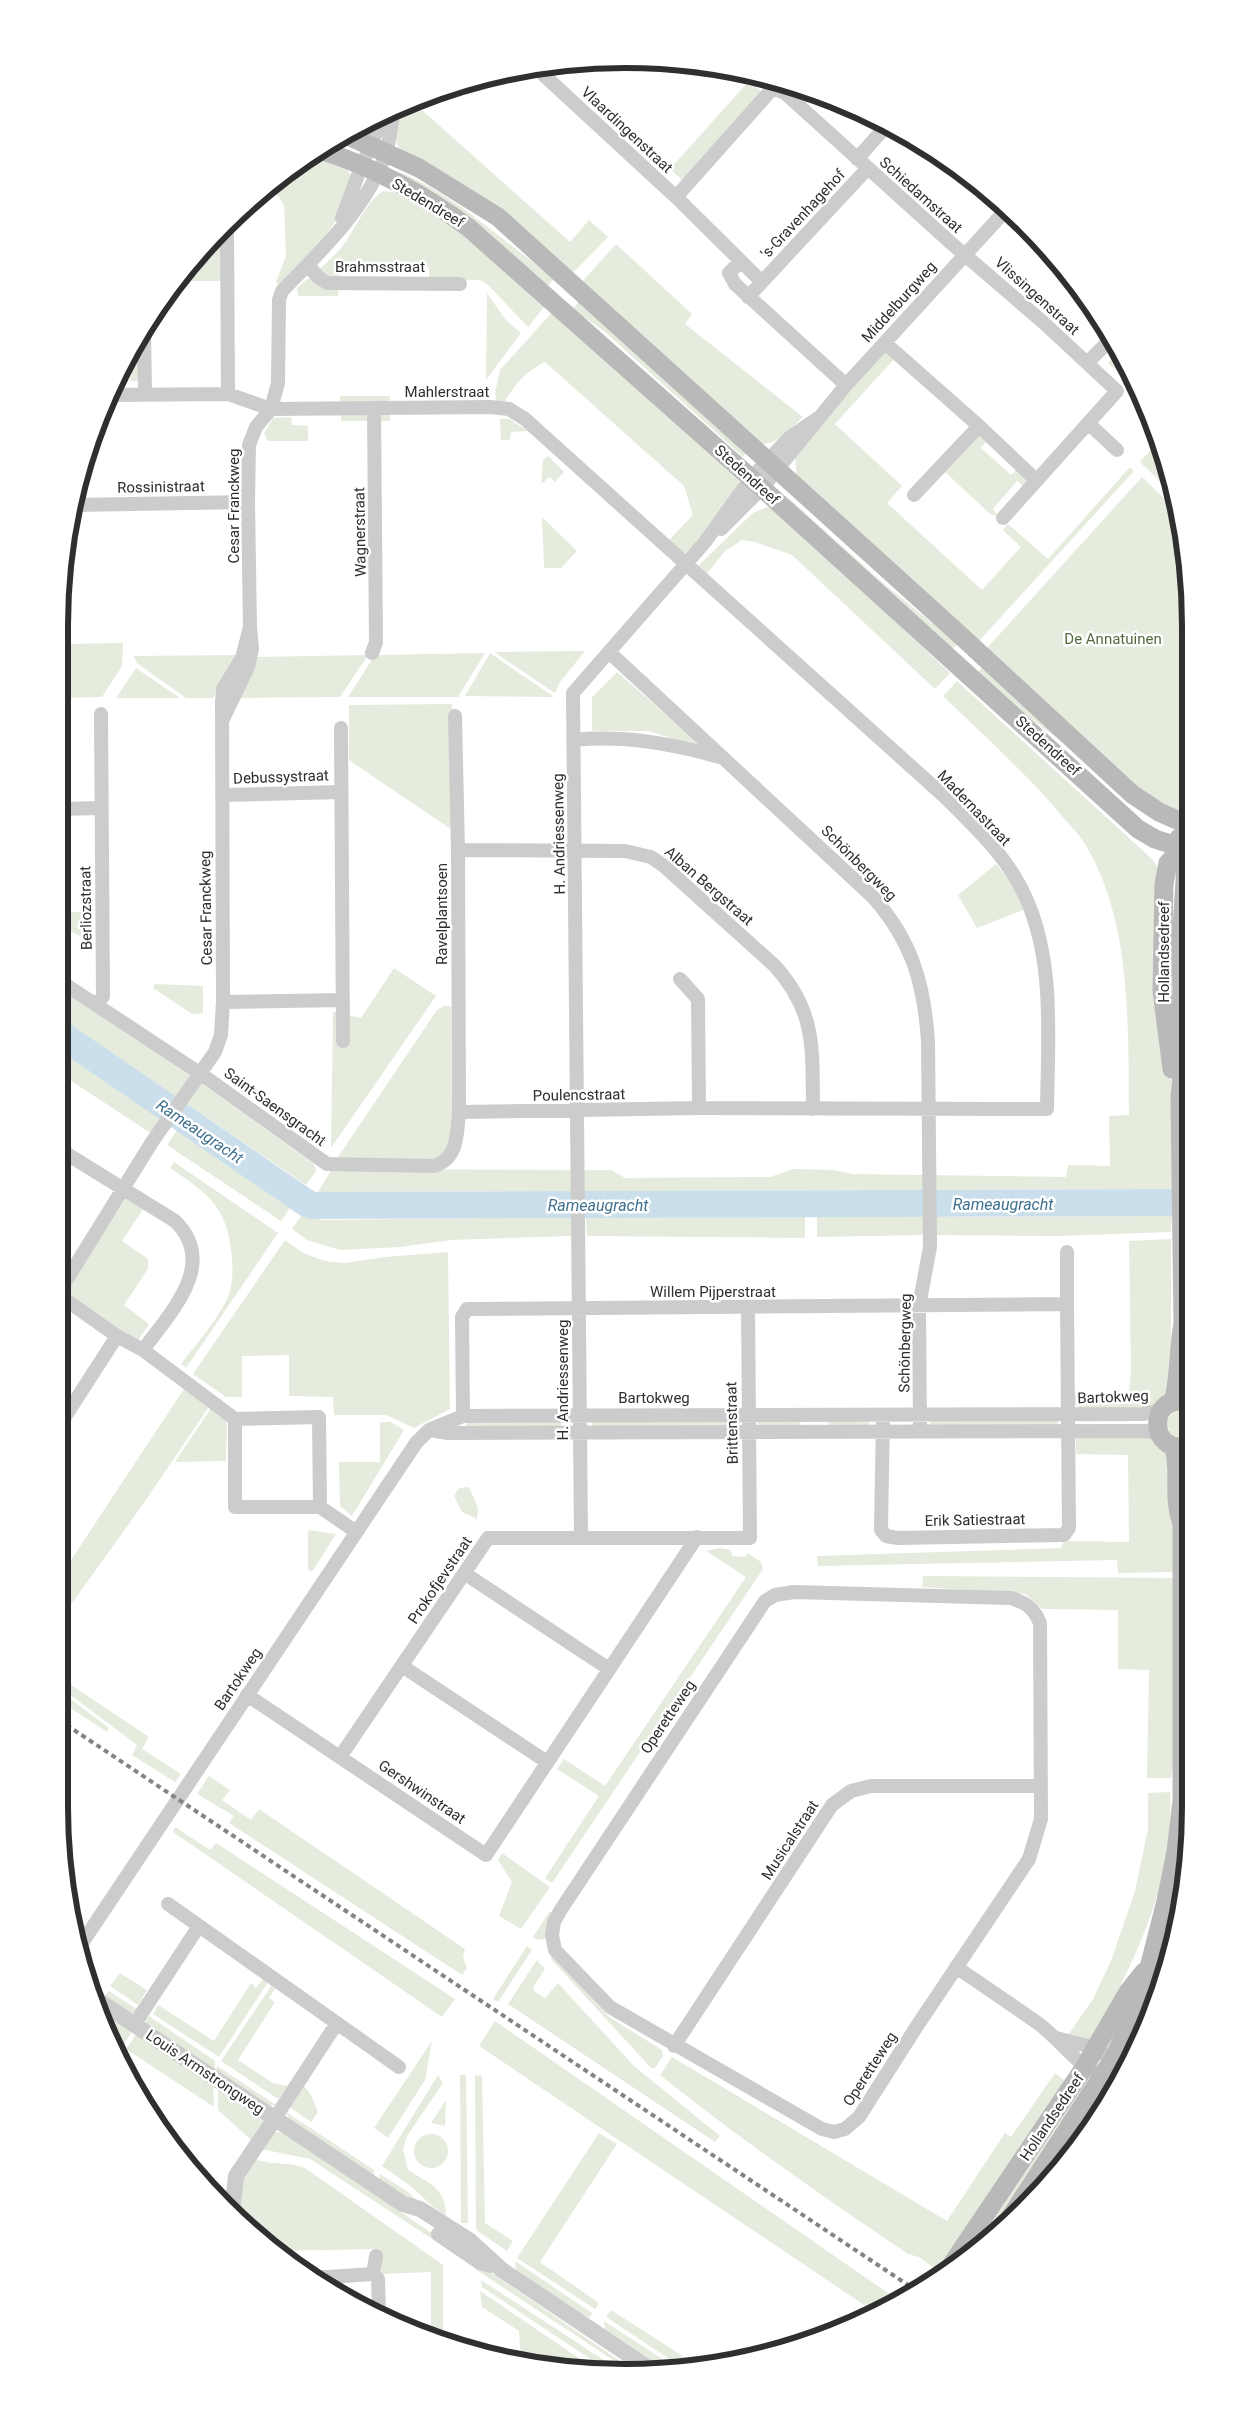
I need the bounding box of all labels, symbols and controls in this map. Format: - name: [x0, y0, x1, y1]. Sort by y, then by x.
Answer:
- street label: Vlaardingenstraat: [578, 83, 676, 177]
- street label: Schiedamstraat: [876, 153, 966, 237]
- street label: 's-Gravenhagehof: [757, 165, 849, 262]
- street label: Stedendreef: [389, 174, 468, 232]
- street label: Vlissingenstraat: [991, 253, 1083, 339]
- street label: Brahmsstraat: [335, 258, 425, 276]
- street label: Middelburgweg: [858, 258, 940, 346]
- street label: Mahlerstraat: [405, 383, 490, 401]
- street label: Stedendreef: [711, 441, 784, 509]
- street label: Cesar Franckweg: [225, 449, 243, 563]
- street label: Rossinistraat: [117, 477, 205, 497]
- street label: Wagnerstraat: [350, 487, 370, 577]
- park label: De Annatuinen: [1064, 630, 1162, 648]
- street label: Stedendreef: [1012, 712, 1085, 780]
- street label: Debussystraat: [233, 766, 329, 788]
- street label: Madernastraat: [934, 767, 1015, 850]
- street label: H. Andriessenweg: [549, 773, 569, 895]
- street label: Schönbergweg: [818, 822, 900, 904]
- street label: Alban Bergstraat: [661, 843, 757, 929]
- street label: Cesar Franckweg: [196, 850, 216, 966]
- street label: Ravelplantsoen: [433, 863, 451, 965]
- street label: Berliozstraat: [76, 866, 96, 950]
- street label: Hollandsedreef: [1155, 900, 1173, 1003]
- street label: Saint-Saensgracht: [221, 1064, 330, 1150]
- street label: Poulencstraat: [533, 1085, 626, 1105]
- water label: Rameaugracht: [153, 1095, 248, 1168]
- water label: Rameaugracht: [953, 1195, 1054, 1214]
- water label: Rameaugracht: [548, 1196, 649, 1215]
- street label: Willem Pijperstraat: [650, 1283, 776, 1301]
- street label: Schönbergweg: [895, 1293, 915, 1393]
- street label: H. Andriessenweg: [554, 1320, 572, 1440]
- street label: Brittenstraat: [722, 1381, 742, 1465]
- street label: Bartokweg: [1077, 1387, 1149, 1407]
- street label: Bartokweg: [618, 1389, 690, 1407]
- street label: Erik Satiestraat: [924, 1510, 1026, 1530]
- street label: Prokofjevstraat: [404, 1533, 476, 1627]
- street label: Bartokweg: [211, 1644, 265, 1714]
- street label: Operetteweg: [637, 1677, 699, 1757]
- street label: Gershwinstraat: [375, 1756, 469, 1828]
- street label: Musicalstraat: [758, 1797, 822, 1883]
- street label: Louis Armstrongweg: [143, 2026, 267, 2118]
- street label: Operetteweg: [839, 2028, 901, 2110]
- street label: Hollandsedreef: [1016, 2069, 1088, 2164]

